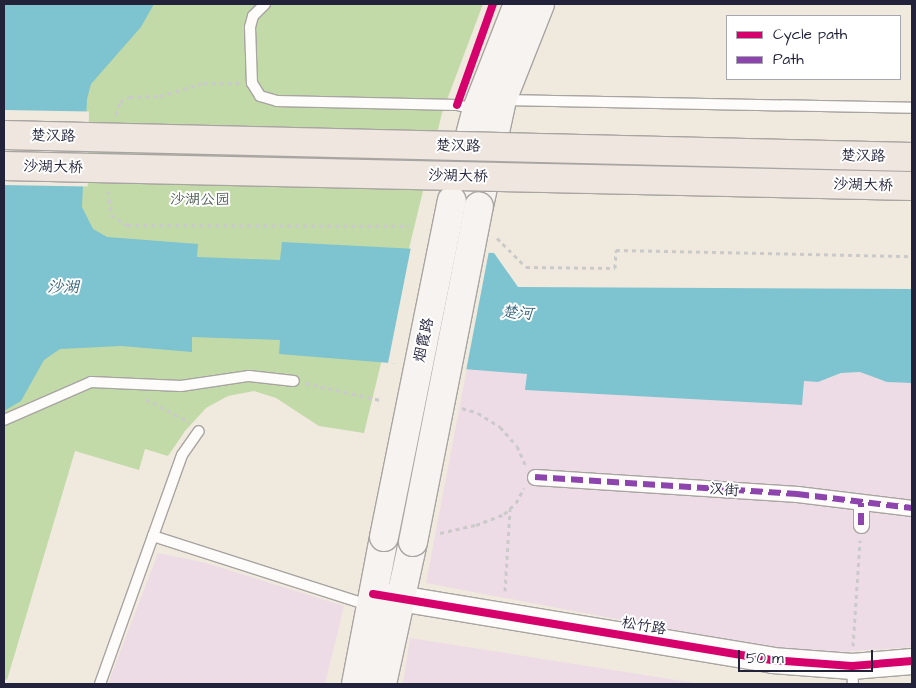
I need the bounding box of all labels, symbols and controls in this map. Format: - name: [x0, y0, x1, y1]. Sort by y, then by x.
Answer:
- legend: [726, 15, 901, 80]
- text: Cycle path: [773, 24, 847, 45]
- text: Path: [773, 49, 804, 70]
- street label: 楚汉路: [30, 127, 76, 145]
- street label: 楚汉路: [435, 137, 481, 155]
- street label: 楚汉路: [840, 147, 886, 165]
- street label: 沙湖大桥: [23, 157, 83, 177]
- street label: 沙湖大桥: [428, 166, 488, 186]
- street label: 沙湖大桥: [833, 175, 893, 195]
- park label: 沙湖公园: [170, 191, 230, 209]
- water label: 沙湖: [47, 277, 79, 297]
- water label: 楚河: [500, 302, 534, 324]
- street label: 烟霞路: [411, 316, 437, 364]
- street label: 汉街: [708, 480, 740, 500]
- street label: 松竹路: [620, 613, 668, 639]
- scale bar: [741, 640, 876, 672]
- text: 50 m: [746, 648, 784, 669]

